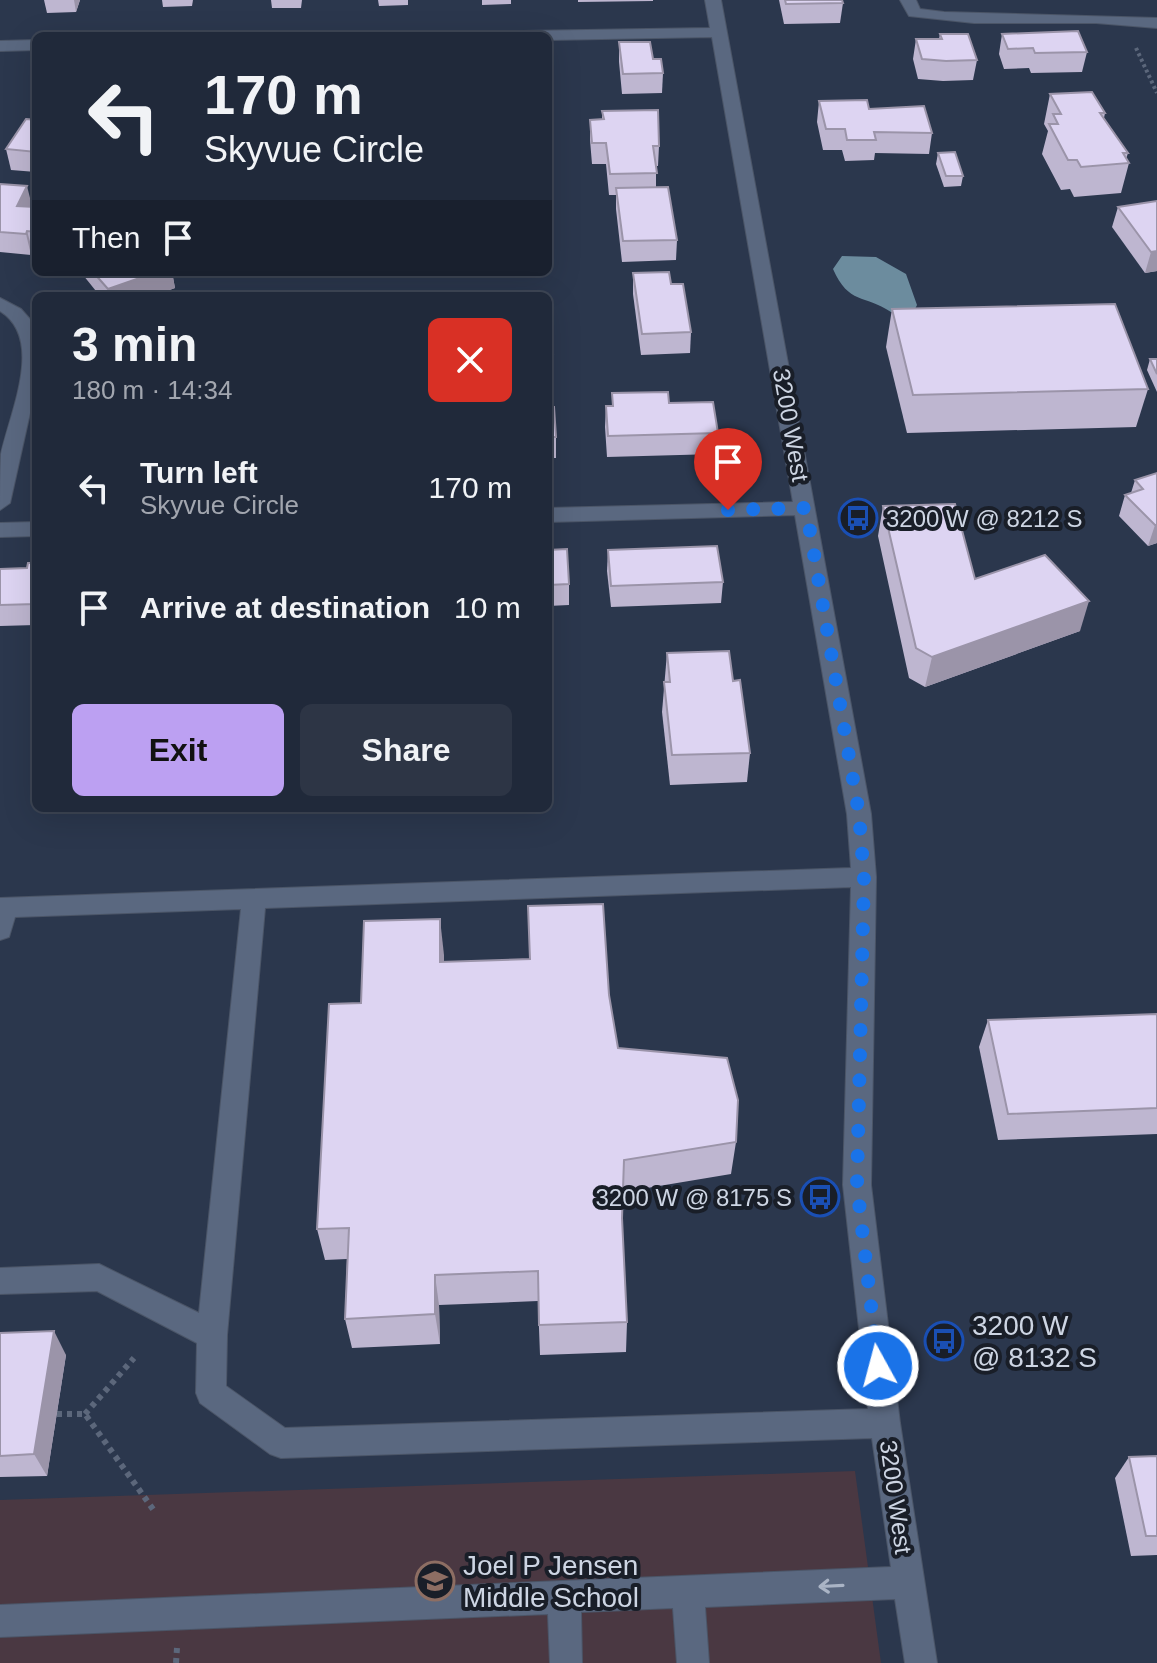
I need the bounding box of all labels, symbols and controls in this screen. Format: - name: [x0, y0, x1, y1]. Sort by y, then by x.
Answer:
- text: 170 m: [204, 63, 363, 126]
- icon: left: [72, 64, 176, 168]
- text: Skyvue Circle: [204, 129, 424, 170]
- icon: arrive: [156, 216, 200, 260]
- text: Then: [72, 221, 140, 254]
- text: 3 min: [72, 318, 197, 371]
- button: close: [428, 318, 512, 402]
- street label: 3200 West: [768, 366, 814, 484]
- text: 180 m · 14:34: [72, 375, 232, 405]
- pin: [694, 428, 762, 510]
- icon: arrive: [706, 440, 750, 484]
- text: Turn left: [140, 456, 258, 489]
- icon: left: [72, 466, 116, 510]
- text: 170 m: [429, 471, 512, 504]
- text: Skyvue Circle: [140, 490, 299, 520]
- bus stop icon: 3200 W @ 8212 S: [837, 497, 879, 539]
- place label: 3200 W @ 8212 S: [886, 505, 1082, 532]
- icon: arrive: [72, 586, 116, 630]
- text: Arrive at destination: [140, 591, 430, 624]
- text: 10 m: [454, 591, 521, 624]
- button: Exit: [72, 704, 284, 796]
- button: Share: [300, 704, 512, 796]
- bus stop icon: 3200 W @ 8175 S: [799, 1176, 841, 1218]
- place label: 3200 W @ 8175 S: [596, 1184, 792, 1211]
- place label: 3200 W @ 8132 S: [972, 1310, 1097, 1373]
- bus stop icon: 3200 W @ 8132 S: [923, 1320, 965, 1362]
- position arrow: [836, 1324, 920, 1408]
- street label: 3200 West: [875, 1439, 917, 1556]
- place label: Joel P Jensen Middle School: [463, 1550, 639, 1613]
- school or university icon: Joel P Jensen Middle School: [414, 1560, 456, 1602]
- one-way arrow: [818, 1578, 845, 1593]

